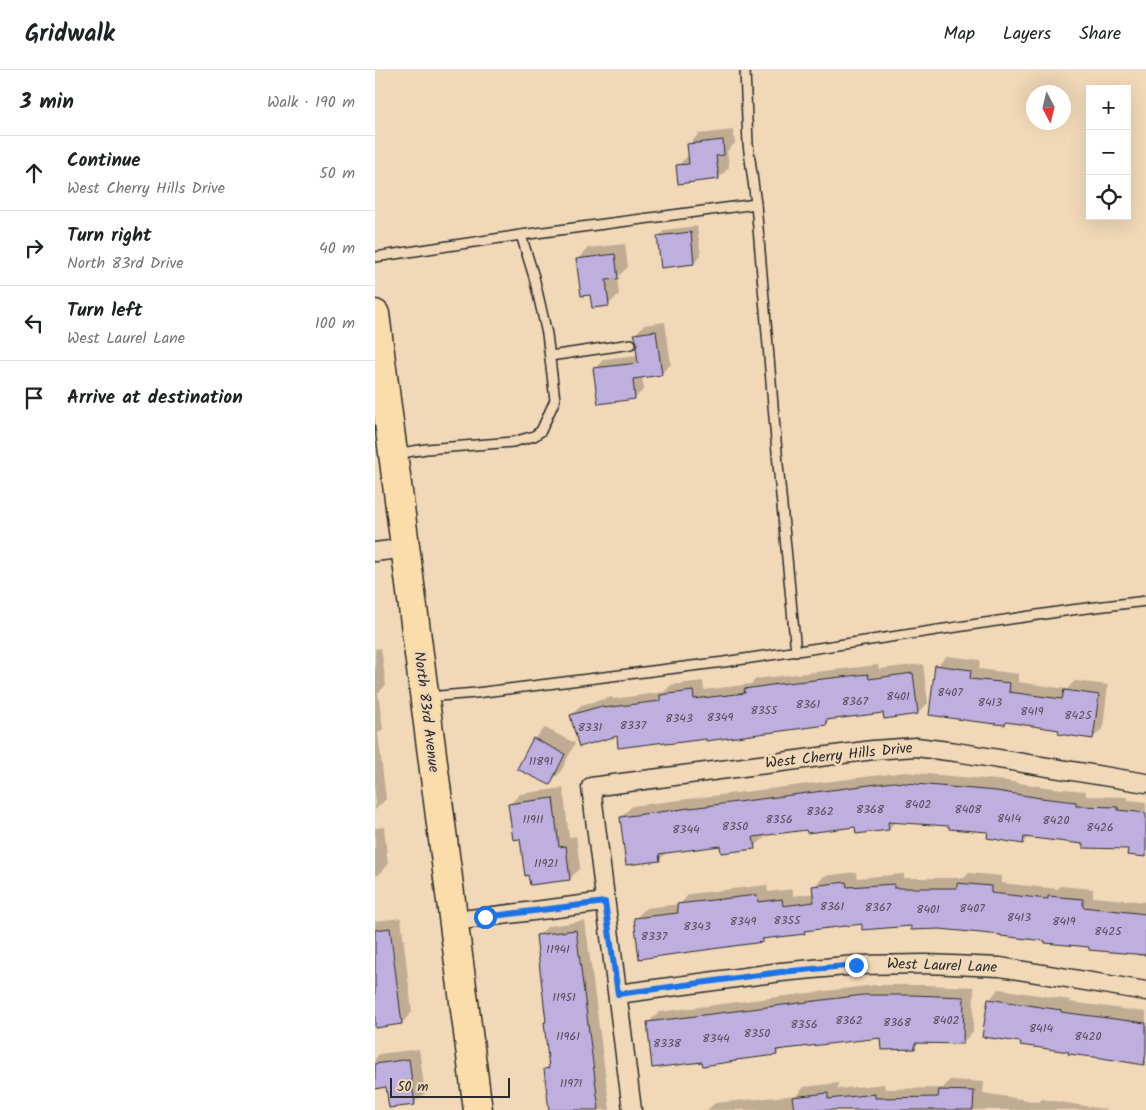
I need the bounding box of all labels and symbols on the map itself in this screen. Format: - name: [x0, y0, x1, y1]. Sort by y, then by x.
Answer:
- north arrow: [1026, 85, 1071, 130]
- street label: North 83rd Avenue: [407, 650, 445, 774]
- house number: 8407: [937, 683, 963, 702]
- house number: 8401: [886, 687, 910, 706]
- house number: 8367: [842, 692, 869, 711]
- house number: 8413: [978, 693, 1002, 712]
- house number: 8361: [796, 695, 820, 714]
- house number: 8355: [751, 701, 779, 720]
- house number: 8419: [1020, 702, 1044, 721]
- house number: 8425: [1064, 706, 1093, 725]
- house number: 8349: [707, 708, 733, 727]
- house number: 8343: [665, 709, 693, 728]
- house number: 8337: [620, 716, 647, 735]
- house number: 8331: [578, 718, 603, 737]
- street label: West Cherry Hills Drive: [764, 736, 914, 776]
- house number: 11891: [529, 752, 553, 771]
- house number: 8402: [905, 795, 931, 814]
- house number: 8368: [856, 800, 885, 819]
- house number: 8408: [954, 800, 982, 819]
- house number: 8362: [806, 802, 834, 821]
- house number: 8414: [997, 809, 1021, 828]
- house number: 11911: [523, 810, 544, 829]
- house number: 8356: [765, 810, 793, 829]
- house number: 8420: [1043, 811, 1069, 830]
- house number: 8350: [722, 817, 748, 836]
- house number: 8426: [1086, 818, 1114, 837]
- house number: 8344: [672, 820, 700, 839]
- house number: 11921: [534, 854, 558, 873]
- house number: 8361: [820, 897, 844, 916]
- house number: 8367: [865, 898, 892, 917]
- house number: 8407: [959, 899, 985, 918]
- house number: 8401: [916, 900, 940, 919]
- route start: [474, 906, 497, 929]
- house number: 8413: [1007, 908, 1031, 927]
- house number: 8355: [774, 911, 802, 930]
- house number: 8349: [730, 912, 756, 931]
- house number: 8419: [1052, 912, 1076, 931]
- house number: 8343: [683, 917, 711, 936]
- house number: 8425: [1094, 922, 1123, 941]
- house number: 8337: [641, 927, 668, 946]
- house number: 11941: [546, 940, 570, 959]
- street label: West Laurel Lane: [886, 952, 998, 980]
- route end: [845, 954, 868, 977]
- house number: 11951: [552, 988, 576, 1007]
- house number: 8362: [835, 1011, 863, 1030]
- house number: 8402: [933, 1011, 959, 1030]
- house number: 8368: [883, 1013, 912, 1032]
- house number: 8356: [790, 1015, 818, 1034]
- house number: 8414: [1029, 1019, 1053, 1038]
- house number: 8350: [744, 1024, 770, 1043]
- house number: 11961: [556, 1027, 580, 1046]
- house number: 8420: [1075, 1027, 1101, 1046]
- house number: 8344: [702, 1029, 730, 1048]
- house number: 8338: [653, 1034, 682, 1053]
- house number: 11971: [560, 1074, 583, 1093]
- scale bar: [390, 1075, 510, 1098]

